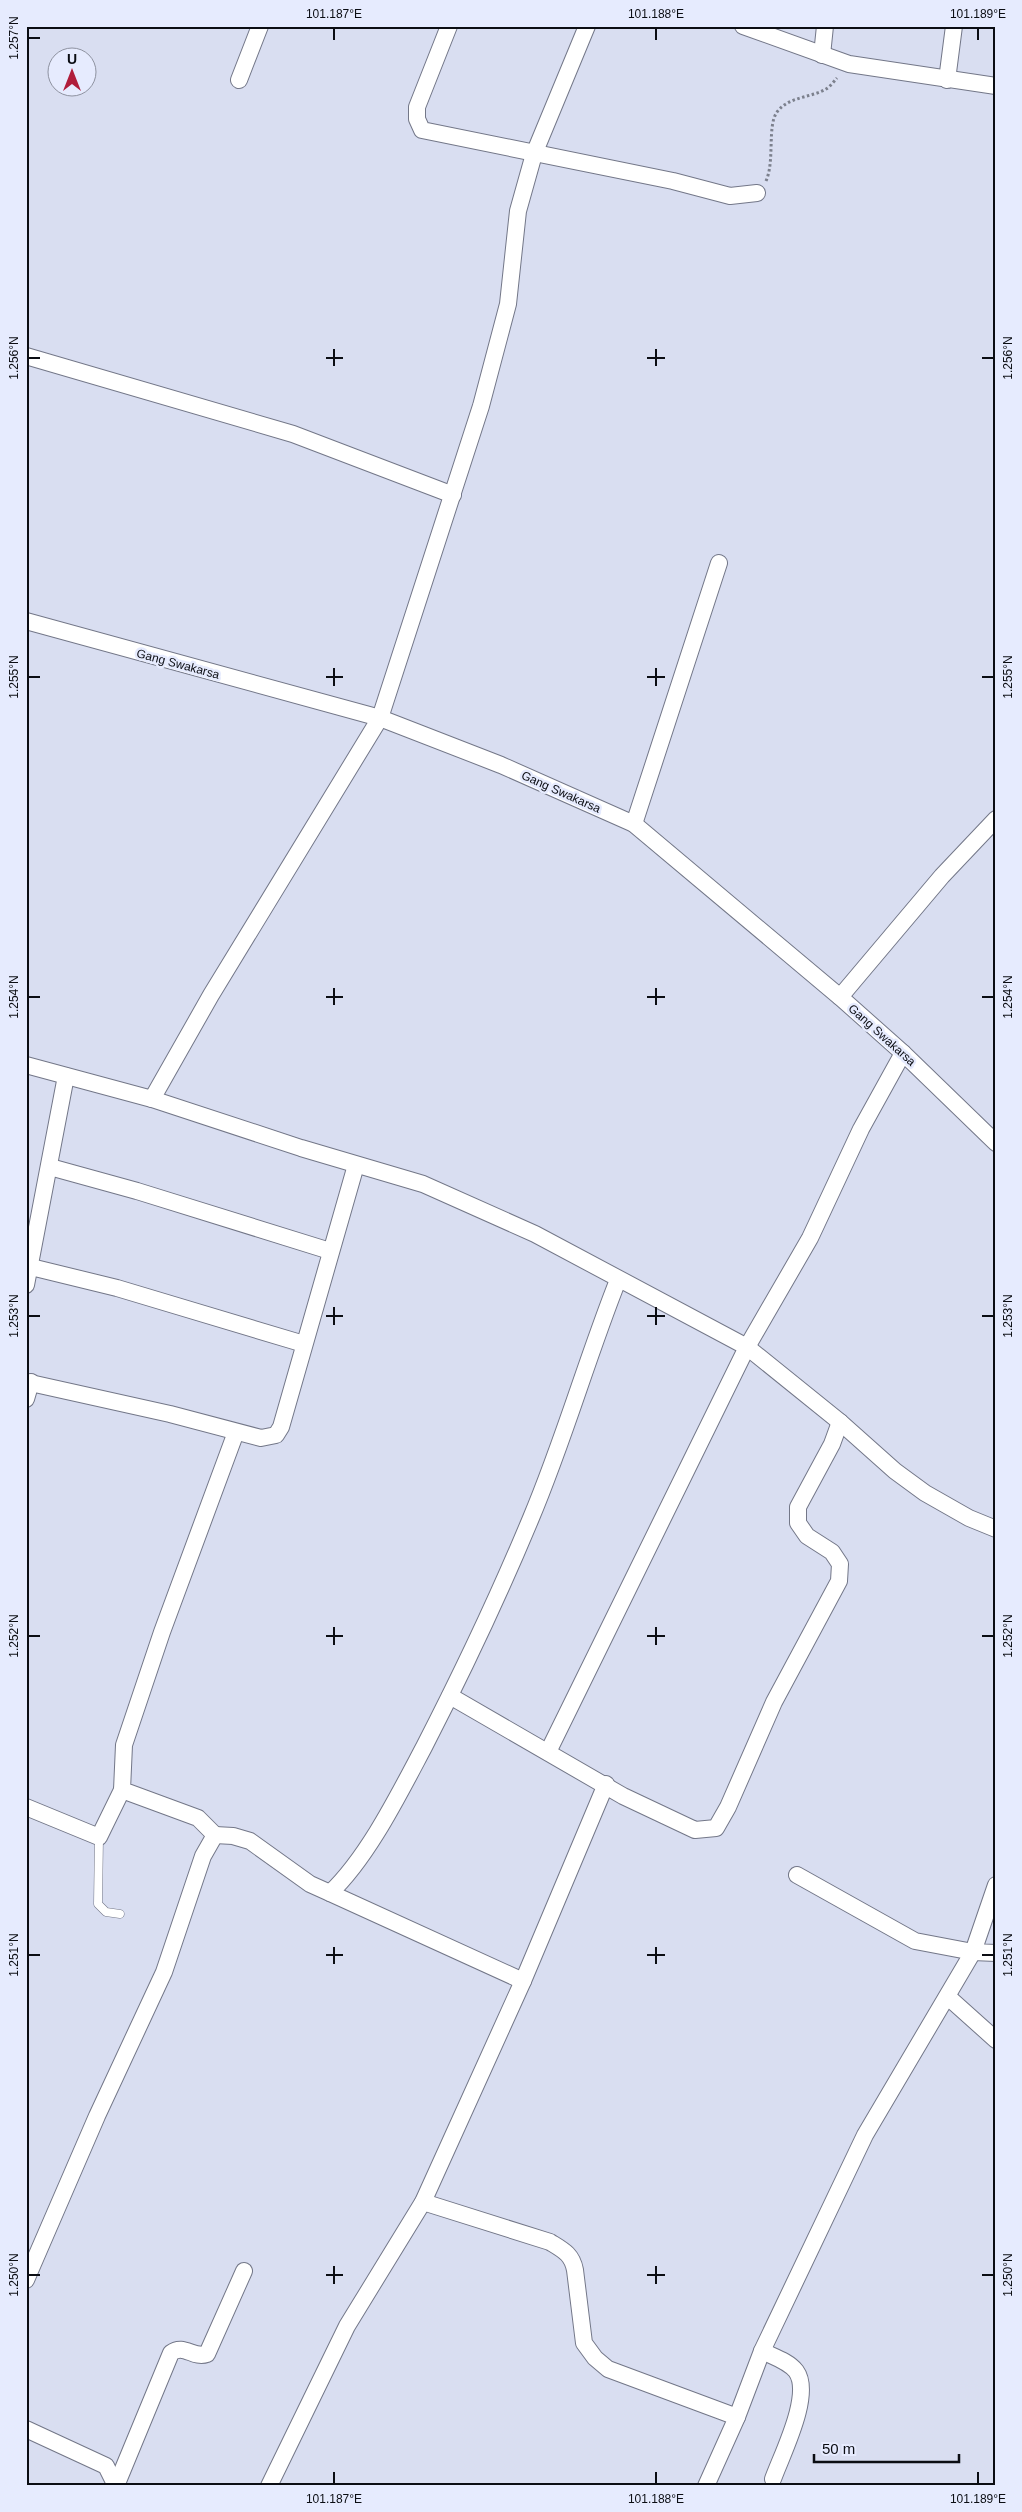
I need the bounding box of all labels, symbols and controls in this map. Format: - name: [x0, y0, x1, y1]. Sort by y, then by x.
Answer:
- text: 101.187°E: [306, 7, 362, 21]
- text: 101.188°E: [628, 7, 684, 21]
- text: 101.189°E: [950, 7, 1006, 21]
- text: 1.257°N: [7, 16, 21, 60]
- north arrow: [48, 48, 98, 98]
- text: U: [67, 51, 77, 67]
- text: 1.256°N: [7, 336, 21, 380]
- text: 1.256°N: [1001, 336, 1015, 380]
- street label: Gang Swakarsa: [135, 646, 221, 682]
- text: 1.255°N: [7, 655, 21, 699]
- text: 1.255°N: [1001, 655, 1015, 699]
- street label: Gang Swakarsa: [519, 768, 603, 816]
- text: 1.254°N: [7, 975, 21, 1019]
- text: 1.254°N: [1001, 975, 1015, 1019]
- street label: Gang Swakarsa: [846, 1001, 919, 1069]
- text: 1.253°N: [7, 1294, 21, 1338]
- text: 1.253°N: [1001, 1294, 1015, 1338]
- text: 1.252°N: [7, 1614, 21, 1658]
- text: 1.252°N: [1001, 1614, 1015, 1658]
- text: 1.251°N: [7, 1933, 21, 1977]
- text: 1.251°N: [1001, 1933, 1015, 1977]
- text: 1.250°N: [7, 2253, 21, 2297]
- text: 1.250°N: [1001, 2253, 1015, 2297]
- scale bar: [814, 2432, 960, 2464]
- text: 50 m: [822, 2440, 855, 2457]
- text: 101.187°E: [306, 2492, 362, 2506]
- text: 101.188°E: [628, 2492, 684, 2506]
- text: 101.189°E: [950, 2492, 1006, 2506]

